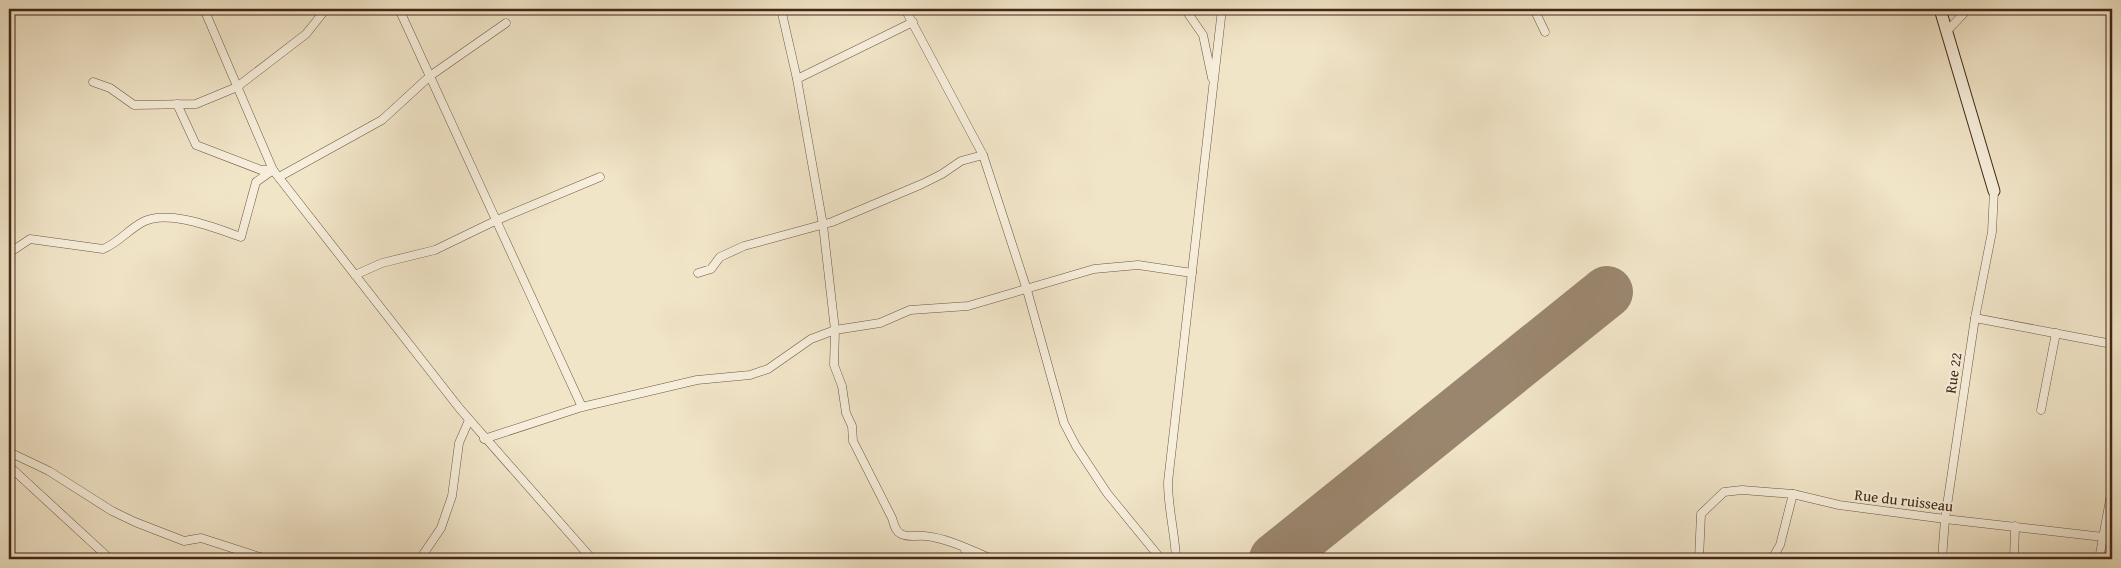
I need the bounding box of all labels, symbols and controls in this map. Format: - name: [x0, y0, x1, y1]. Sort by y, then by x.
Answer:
- street label: Rue 22: [1939, 351, 1967, 395]
- street label: Rue du ruisseau: [1853, 484, 1955, 517]

